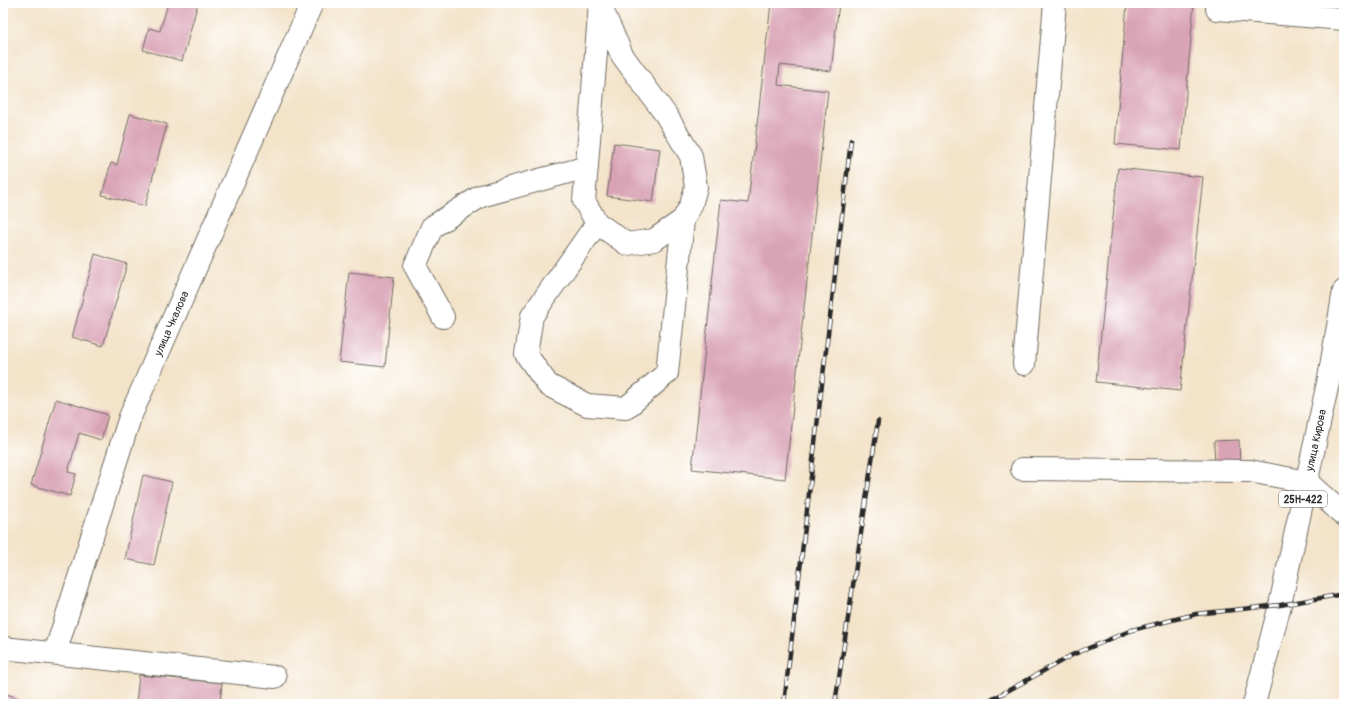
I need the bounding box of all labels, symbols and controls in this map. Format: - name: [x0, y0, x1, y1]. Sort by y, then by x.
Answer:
- street label: улица Чкалова: [151, 289, 192, 359]
- street label: улица Кирова: [1303, 408, 1329, 473]
- road number: 25Н-422: [1279, 491, 1327, 507]

